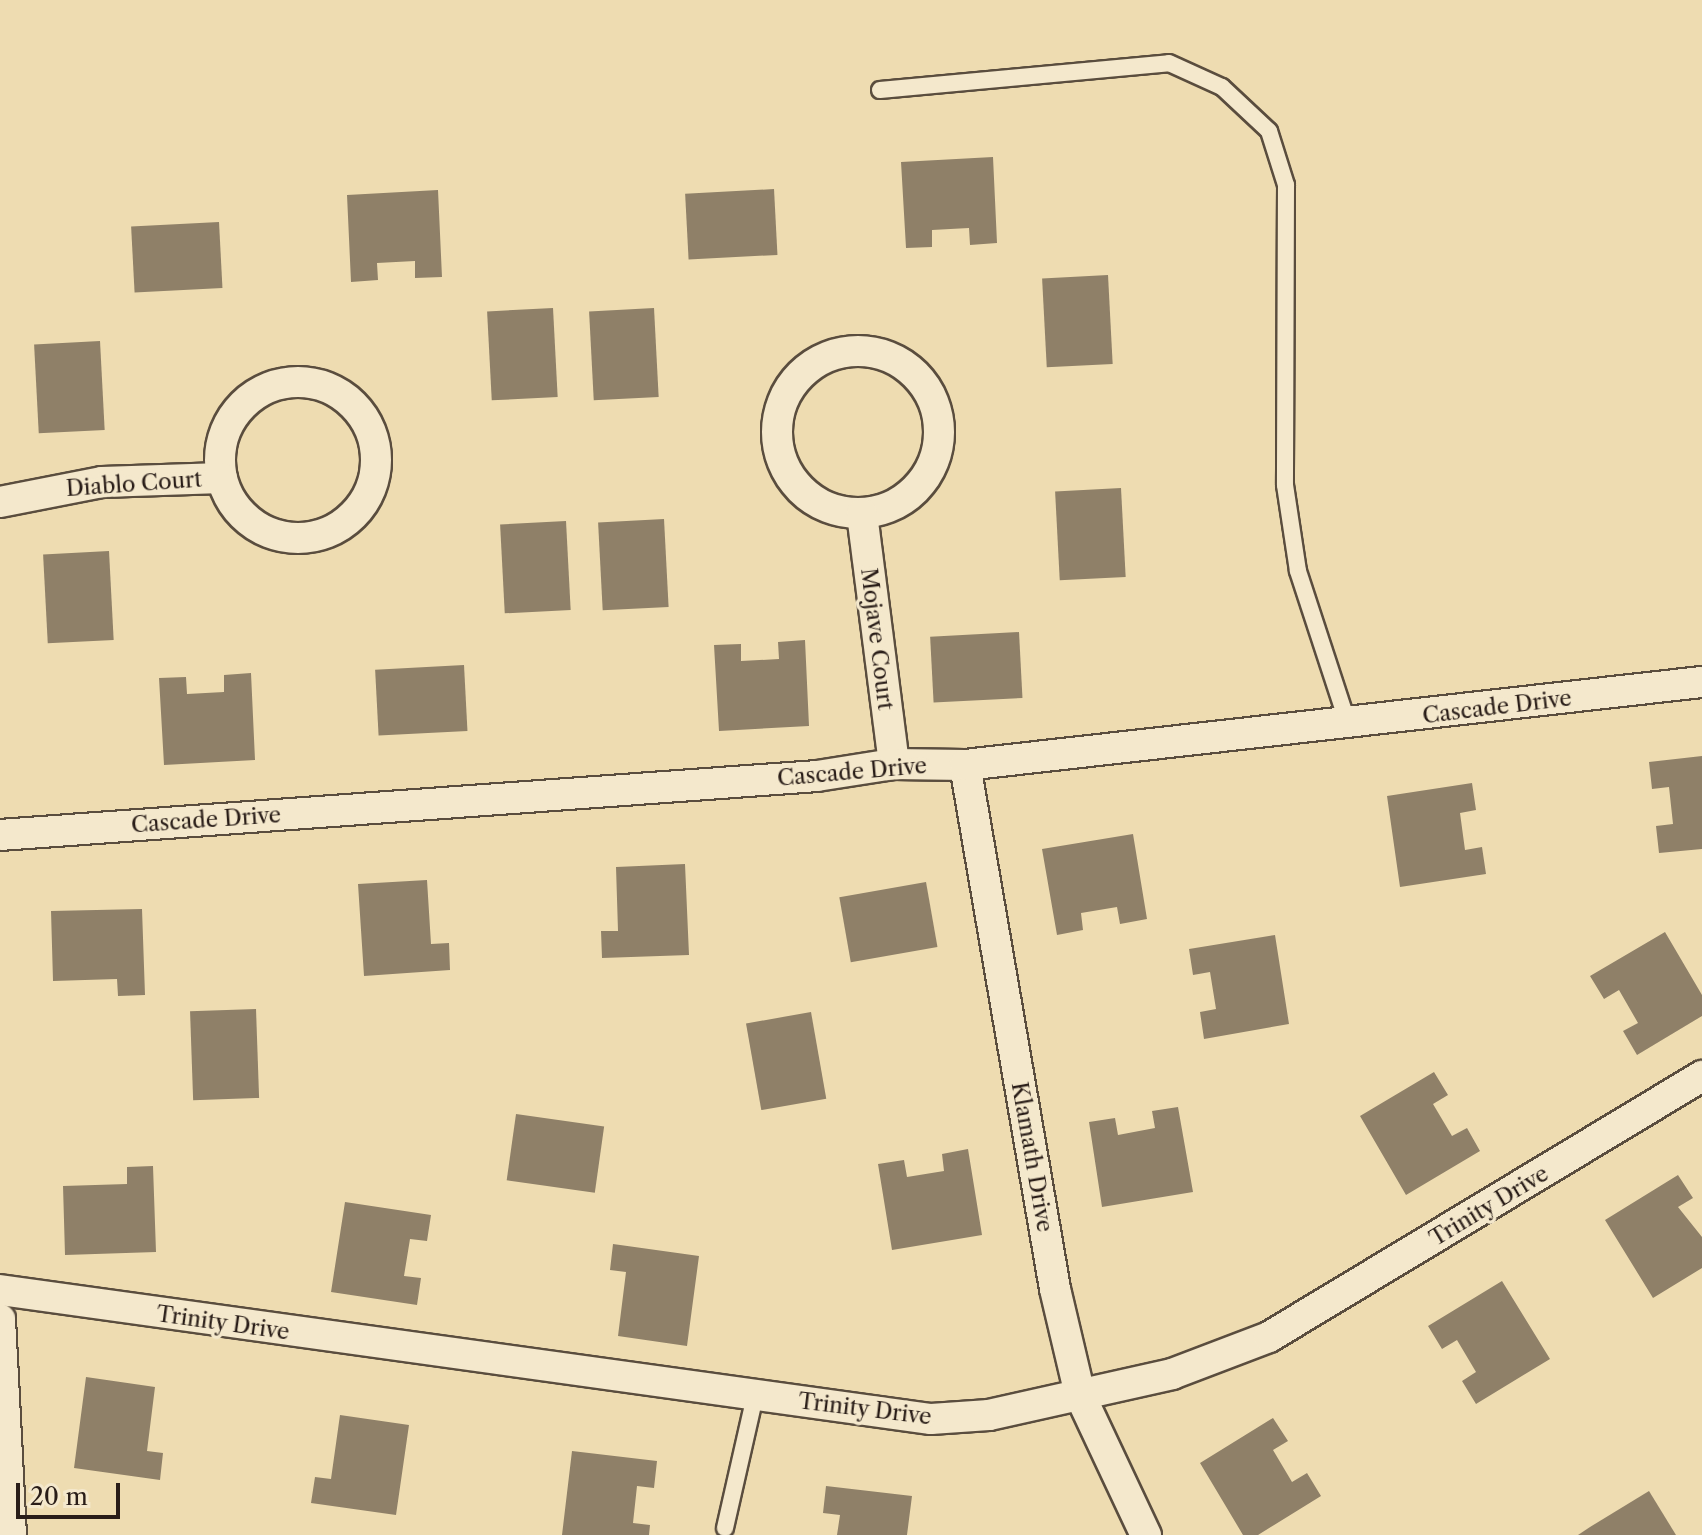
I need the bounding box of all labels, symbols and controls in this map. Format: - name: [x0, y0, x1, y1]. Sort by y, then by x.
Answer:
- street label: Diablo Court: [65, 466, 203, 502]
- street label: Mojave Court: [855, 566, 899, 712]
- street label: Cascade Drive: [1421, 685, 1573, 729]
- street label: Cascade Drive: [776, 752, 928, 792]
- street label: Cascade Drive: [130, 802, 282, 838]
- street label: Klamath Drive: [1006, 1080, 1058, 1234]
- street label: Trinity Drive: [1425, 1160, 1553, 1252]
- street label: Trinity Drive: [155, 1301, 291, 1345]
- street label: Trinity Drive: [797, 1388, 933, 1430]
- scale bar: [20, 1467, 124, 1517]
- text: 20 m: [30, 1482, 88, 1511]

